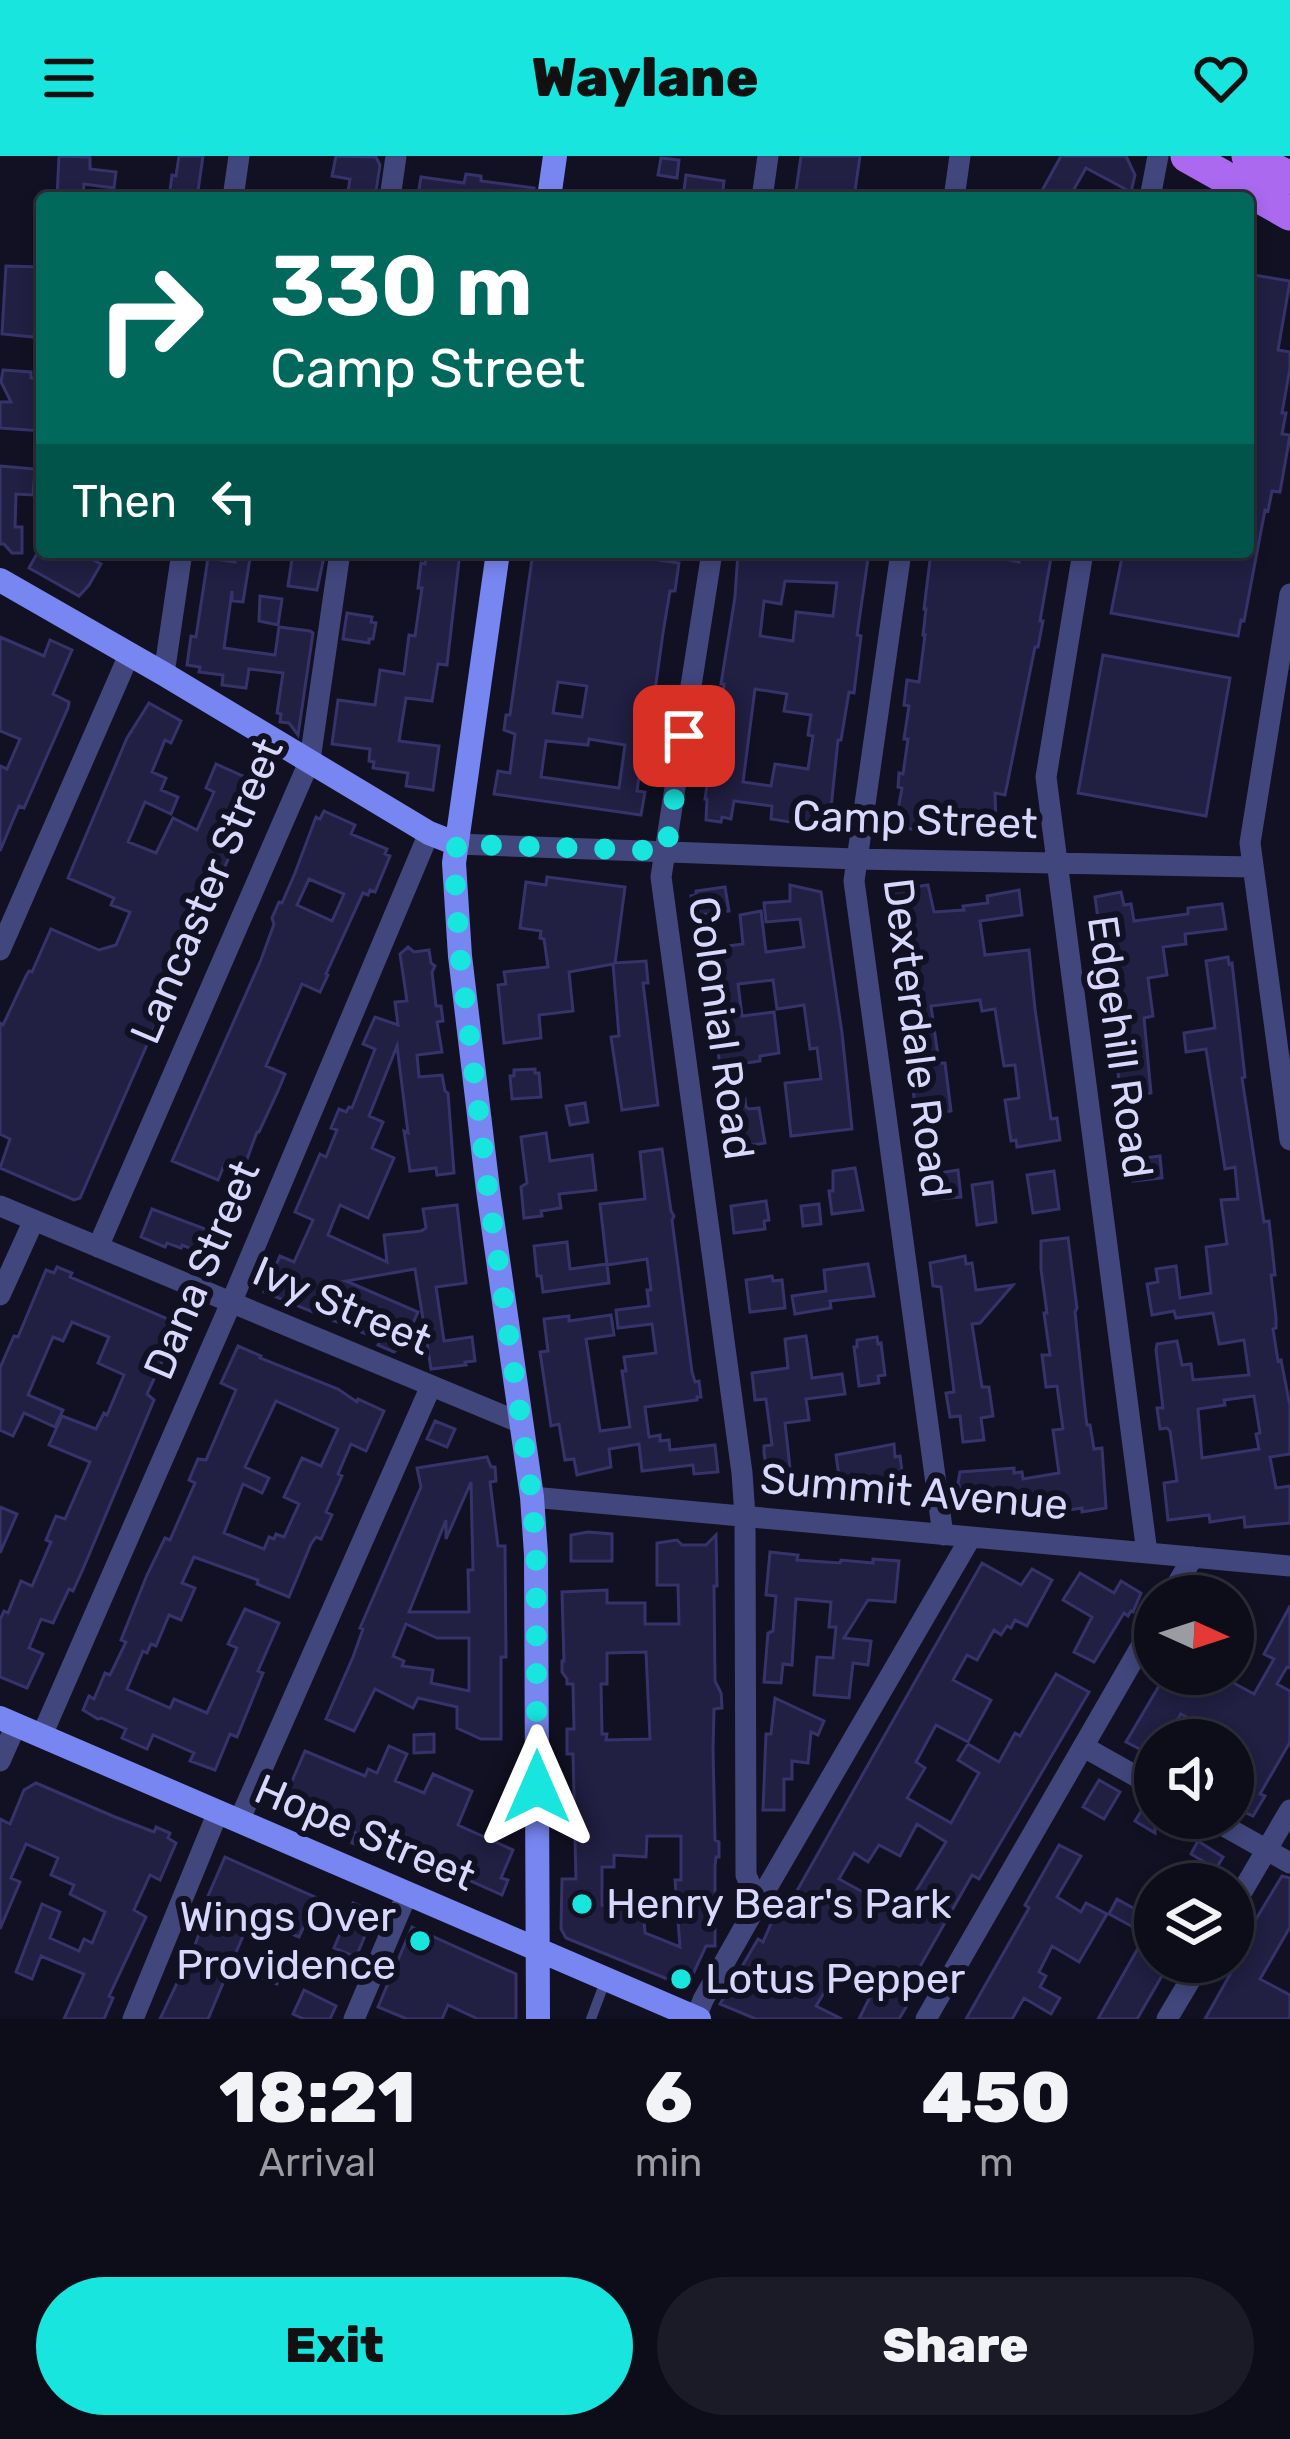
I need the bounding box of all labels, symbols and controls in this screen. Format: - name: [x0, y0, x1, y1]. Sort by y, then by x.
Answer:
- icon: menu: [36, 45, 102, 111]
- icon: heart: [1188, 45, 1254, 111]
- text: Waylane: [531, 46, 759, 110]
- text: 330 m: [270, 236, 533, 336]
- icon: right: [72, 240, 228, 396]
- text: Camp Street: [270, 337, 585, 401]
- icon: left: [201, 468, 267, 534]
- text: Then: [72, 475, 177, 528]
- pin: [633, 685, 735, 787]
- icon: arrive: [651, 703, 717, 769]
- street label: Lancaster Street: [120, 731, 294, 1051]
- street label: Camp Street: [792, 791, 1038, 849]
- street label: Dexterdale Road: [873, 875, 961, 1201]
- street label: Colonial Road: [678, 893, 764, 1163]
- street label: Edgehill Road: [1077, 912, 1163, 1182]
- street label: Dana Street: [134, 1153, 270, 1387]
- street label: Ivy Street: [245, 1246, 439, 1366]
- street label: Summit Avenue: [758, 1454, 1070, 1530]
- north arrow: [1134, 1575, 1254, 1695]
- map controls: [1134, 1575, 1254, 1983]
- button: sound: [1134, 1719, 1254, 1839]
- position arrow: [474, 1724, 600, 1850]
- street label: Hope Street: [247, 1764, 483, 1902]
- button: layers: [1134, 1863, 1254, 1983]
- place label: Henry Bear's Park: [606, 1879, 952, 1929]
- marker: Henry Bear's Park: [569, 1891, 595, 1917]
- place label: Wings Over Providence: [176, 1892, 396, 1990]
- marker: Wings Over Providence: [407, 1928, 433, 1954]
- place label: Lotus Pepper: [705, 1954, 965, 2004]
- marker: Lotus Pepper: [668, 1966, 694, 1992]
- text: 18:21: [219, 2055, 416, 2140]
- text: 6: [644, 2055, 693, 2140]
- text: 450: [921, 2055, 1071, 2140]
- text: Arrival: [259, 2140, 376, 2186]
- text: min: [635, 2140, 702, 2186]
- text: m: [979, 2140, 1014, 2186]
- button: Exit: [36, 2277, 633, 2415]
- button: Share: [657, 2277, 1254, 2415]

